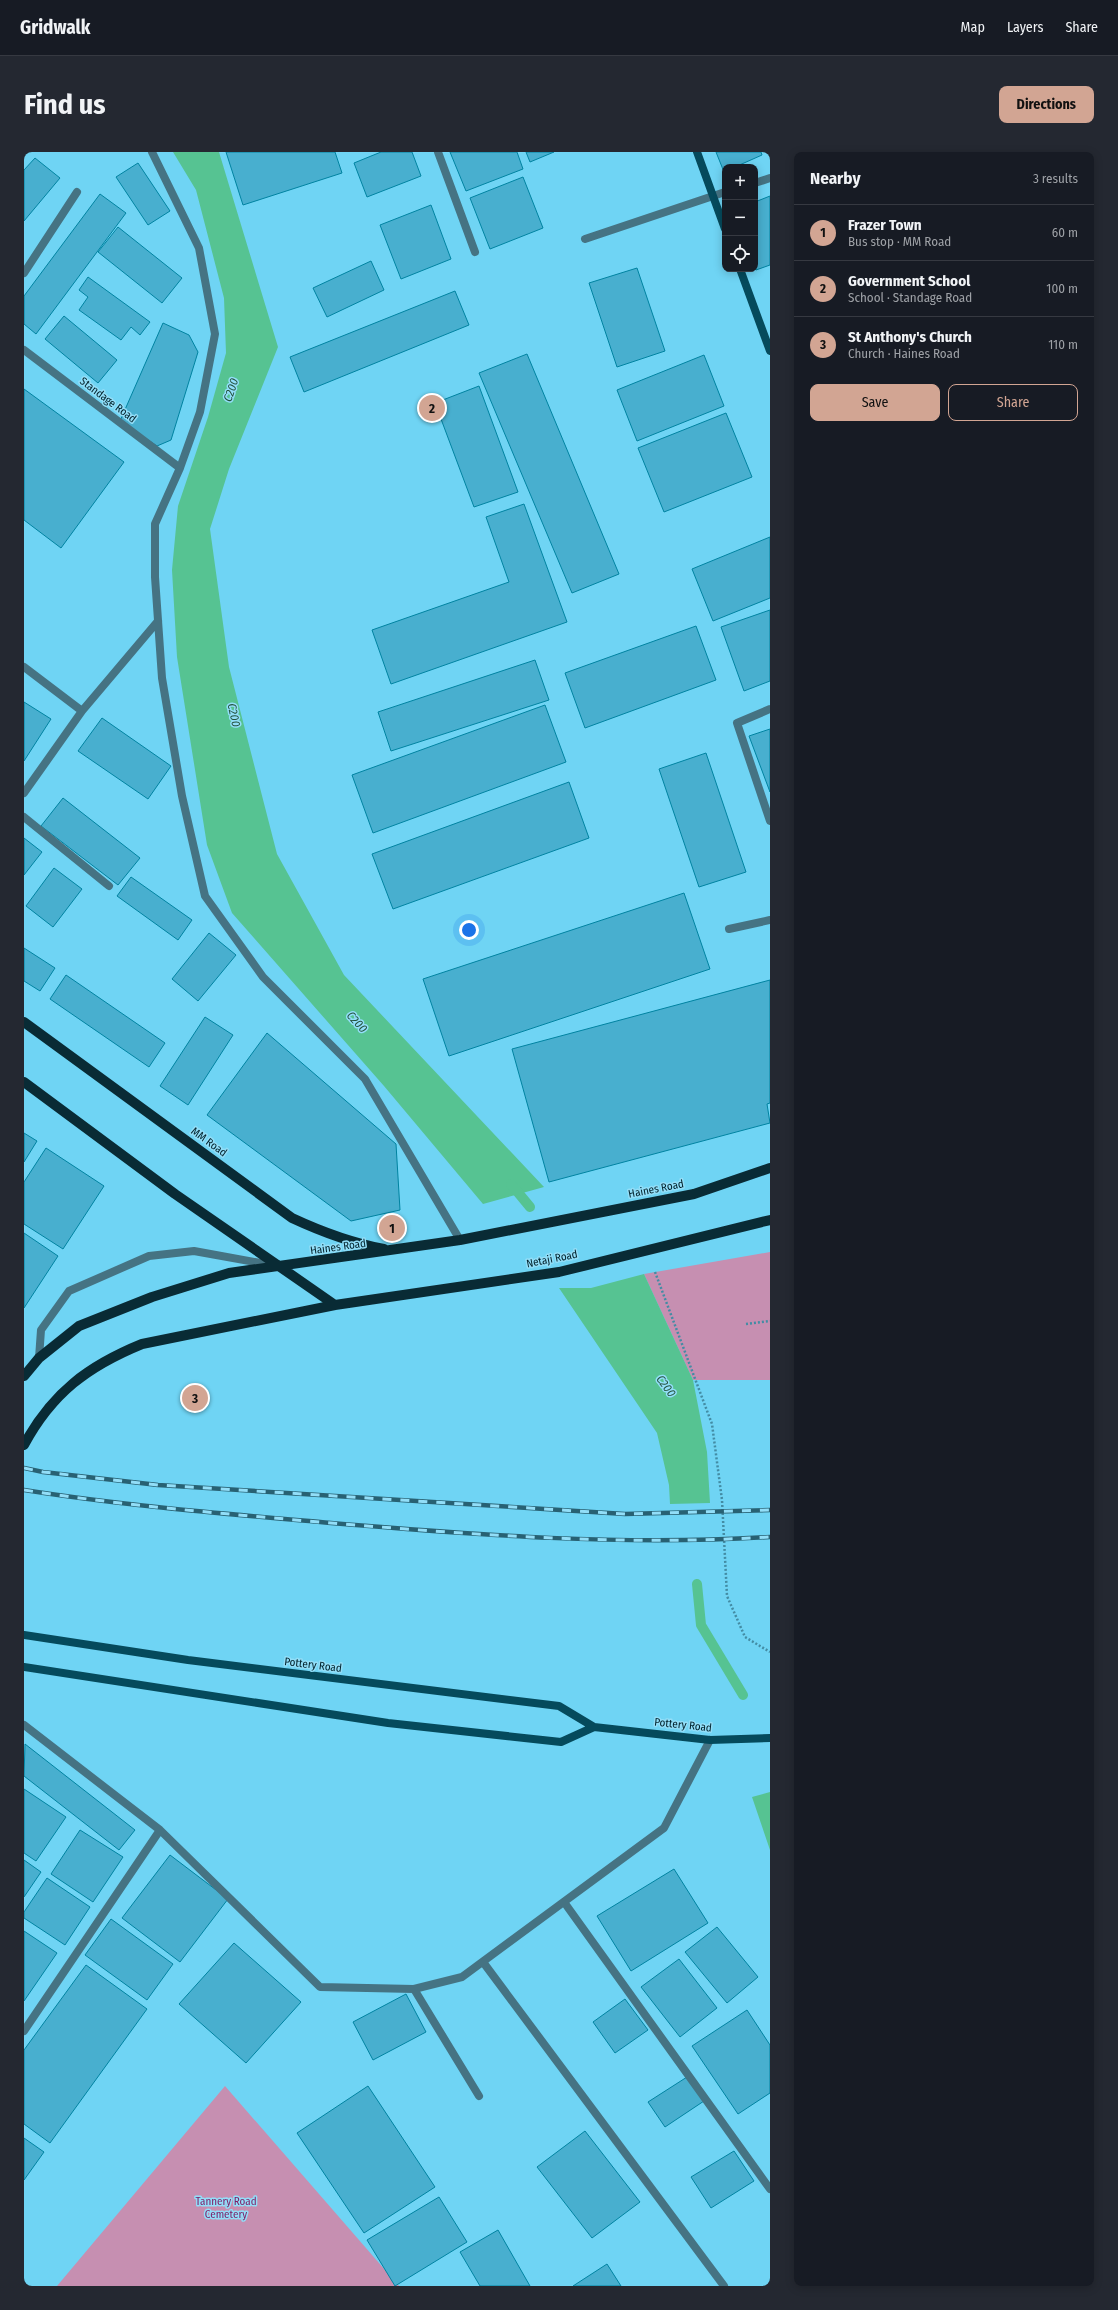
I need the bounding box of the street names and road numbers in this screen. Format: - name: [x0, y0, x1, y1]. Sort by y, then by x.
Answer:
- street label: Standage Road: [77, 375, 139, 425]
- street label: MM Road: [189, 1125, 229, 1159]
- street label: Haines Road: [627, 1177, 685, 1201]
- street label: Haines Road: [309, 1237, 367, 1257]
- street label: Netaji Road: [525, 1248, 579, 1270]
- street label: Pottery Road: [284, 1655, 342, 1675]
- street label: Pottery Road: [654, 1716, 712, 1734]

